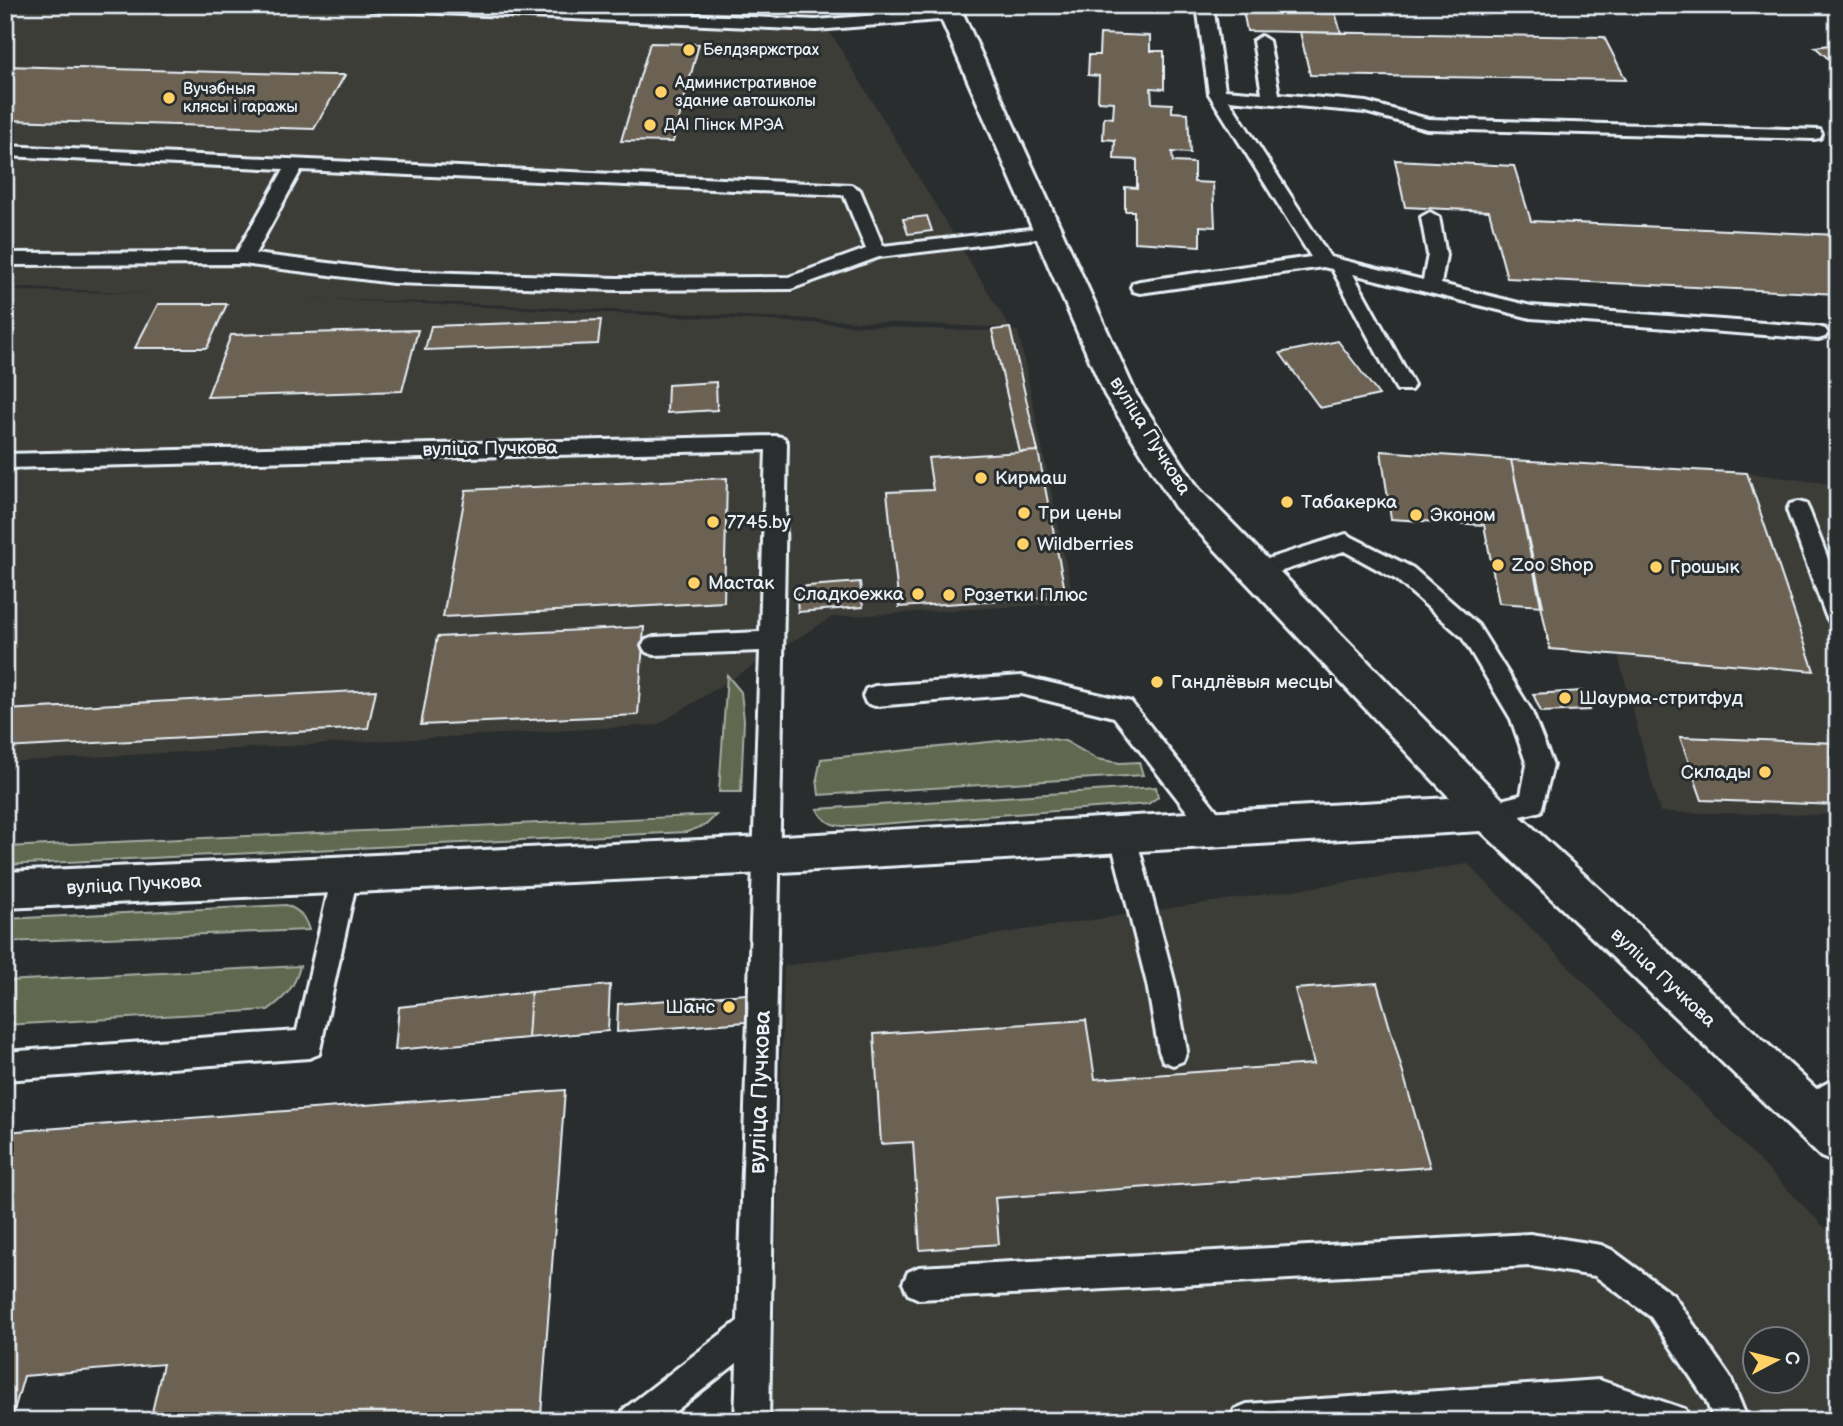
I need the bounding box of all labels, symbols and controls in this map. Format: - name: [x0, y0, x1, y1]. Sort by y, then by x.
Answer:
- place label: Белдзяржстрах: [703, 41, 819, 60]
- marker: Белдзяржстрах: [681, 42, 697, 58]
- place label: Административное здание автошколы: [674, 74, 817, 111]
- place label: Вучэбныя клясы і гаражы: [183, 80, 298, 117]
- marker: Административное здание автошколы: [653, 84, 669, 100]
- marker: Вучэбныя клясы і гаражы: [161, 90, 177, 106]
- place label: ДАІ Пінск МРЭА: [664, 116, 784, 135]
- marker: ДАІ Пінск МРЭА: [642, 117, 658, 133]
- street label: вуліца Пучкова: [1104, 372, 1196, 500]
- street label: вуліца Пучкова: [422, 436, 558, 462]
- place label: Кирмаш: [995, 467, 1067, 490]
- marker: Кирмаш: [973, 470, 989, 486]
- place label: Табакерка: [1301, 491, 1397, 514]
- marker: Табакерка: [1279, 494, 1295, 510]
- place label: Три цены: [1038, 502, 1122, 525]
- place label: Эконом: [1430, 504, 1496, 527]
- marker: Три цены: [1016, 505, 1032, 521]
- marker: Эконом: [1408, 507, 1424, 523]
- place label: 7745.by: [727, 511, 791, 534]
- marker: 7745.by: [705, 514, 721, 530]
- place label: Wildberries: [1037, 533, 1134, 556]
- marker: Wildberries: [1015, 536, 1031, 552]
- place label: Zoo Shop: [1511, 554, 1594, 577]
- place label: Грошык: [1670, 556, 1740, 579]
- marker: Zoo Shop: [1490, 557, 1506, 573]
- marker: Грошык: [1648, 559, 1664, 575]
- place label: Мастак: [708, 572, 774, 595]
- marker: Мастак: [686, 575, 702, 591]
- place label: Сладкоежка: [793, 583, 904, 606]
- place label: Розетки Плюс: [963, 584, 1088, 607]
- marker: Сладкоежка: [910, 586, 926, 602]
- marker: Розетки Плюс: [941, 587, 957, 603]
- place label: Гандлёвыя месцы: [1171, 671, 1333, 694]
- marker: Гандлёвыя месцы: [1149, 674, 1165, 690]
- place label: Шаурма-стритфуд: [1579, 687, 1743, 710]
- marker: Шаурма-стритфуд: [1557, 690, 1573, 706]
- place label: Склады: [1681, 761, 1751, 784]
- marker: Склады: [1757, 764, 1773, 780]
- street label: вуліца Пучкова: [66, 870, 202, 900]
- street label: вуліца Пучкова: [1606, 923, 1720, 1033]
- place label: Шанс: [665, 996, 716, 1019]
- marker: Шанс: [721, 999, 737, 1015]
- street label: вуліца Пучкова: [743, 1009, 777, 1174]
- north arrow: [1742, 1324, 1812, 1394]
- text: С: [1779, 1350, 1804, 1366]

